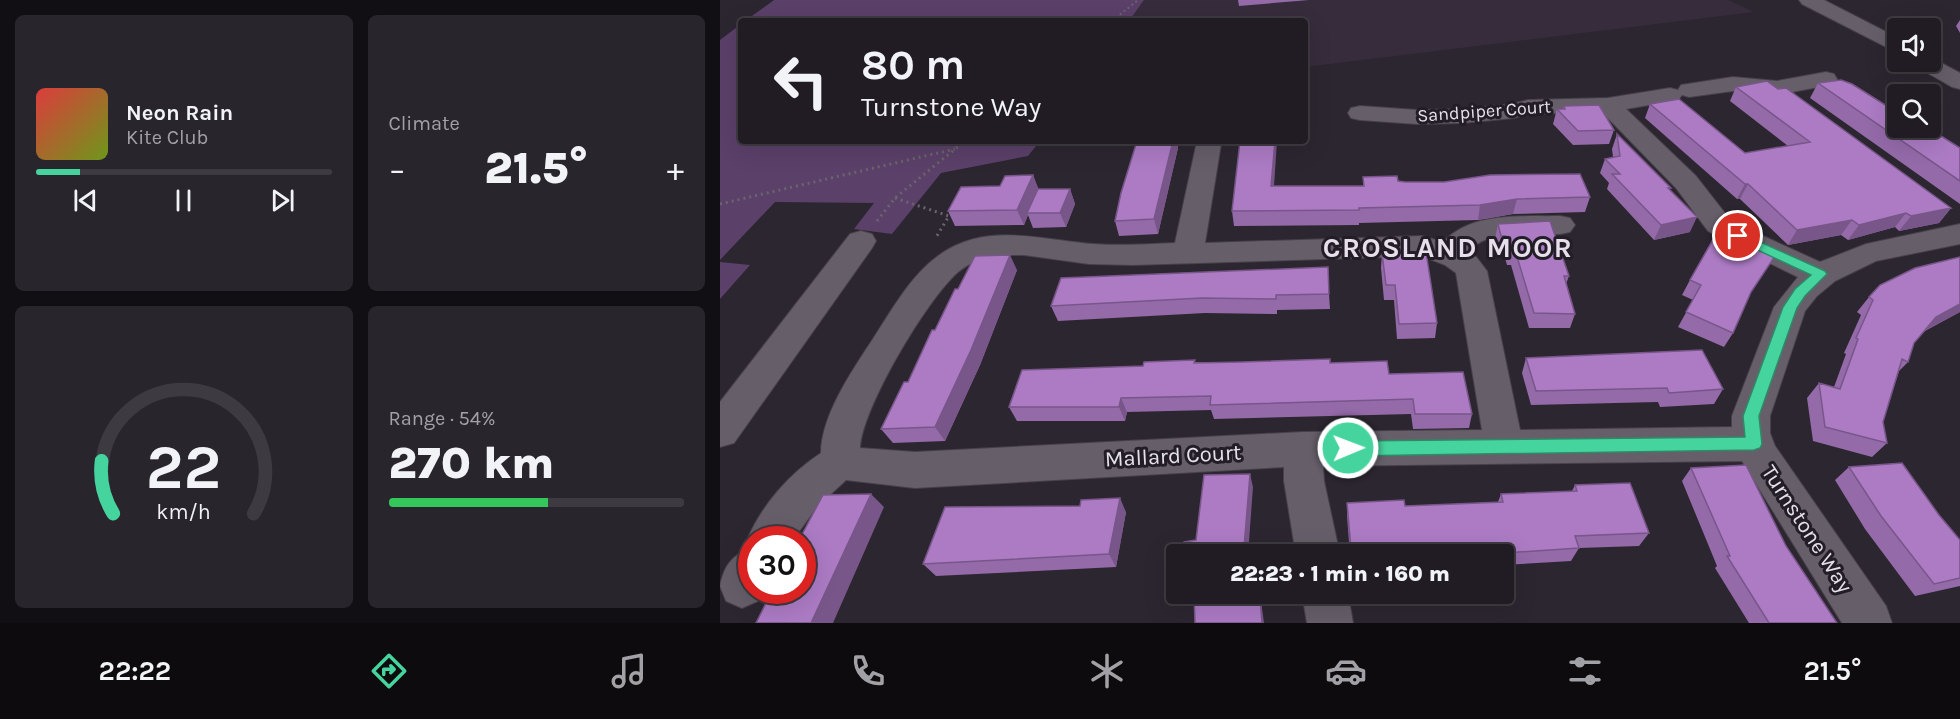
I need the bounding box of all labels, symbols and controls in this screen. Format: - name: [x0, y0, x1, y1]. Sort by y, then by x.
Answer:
- map controls: [1887, 18, 1941, 138]
- button: sound: [1887, 18, 1941, 72]
- text: 80 m: [861, 40, 965, 90]
- icon: left: [762, 42, 840, 120]
- button: search: [1887, 84, 1941, 138]
- text: Turnstone Way: [861, 91, 1041, 123]
- street label: Sandpiper Court: [1416, 95, 1552, 127]
- text: Neon Rain: [126, 100, 233, 126]
- text: Climate: [389, 112, 460, 135]
- text: Kite Club: [126, 126, 208, 149]
- text: 21.5°: [484, 142, 588, 194]
- text: −: [389, 150, 406, 188]
- text: +: [667, 150, 684, 188]
- icon: previous: [69, 184, 102, 217]
- icon: pause: [167, 184, 200, 217]
- icon: next: [266, 184, 299, 217]
- pin: [1712, 210, 1763, 261]
- icon: arrive: [1721, 219, 1754, 252]
- district label: CROSLAND MOOR: [1323, 231, 1573, 264]
- text: Range · 54%: [389, 407, 495, 430]
- position arrow: [1316, 416, 1380, 480]
- text: 22: [146, 431, 221, 504]
- text: 270 km: [389, 437, 554, 489]
- street label: Mallard Court: [1104, 439, 1242, 473]
- street label: Turnstone Way: [1756, 460, 1858, 598]
- text: km/h: [157, 499, 211, 524]
- speed limit sign: 30: [738, 526, 816, 604]
- text: 22:23 · 1 min · 160 m: [1230, 561, 1450, 587]
- icon: directions: [368, 650, 410, 692]
- icon: music: [608, 650, 650, 692]
- icon: phone: [847, 650, 889, 692]
- icon: climate: [1086, 650, 1128, 692]
- icon: car: [1325, 650, 1367, 692]
- icon: filters: [1564, 650, 1606, 692]
- text: 22:22: [99, 655, 171, 687]
- text: 21.5°: [1803, 655, 1861, 687]

